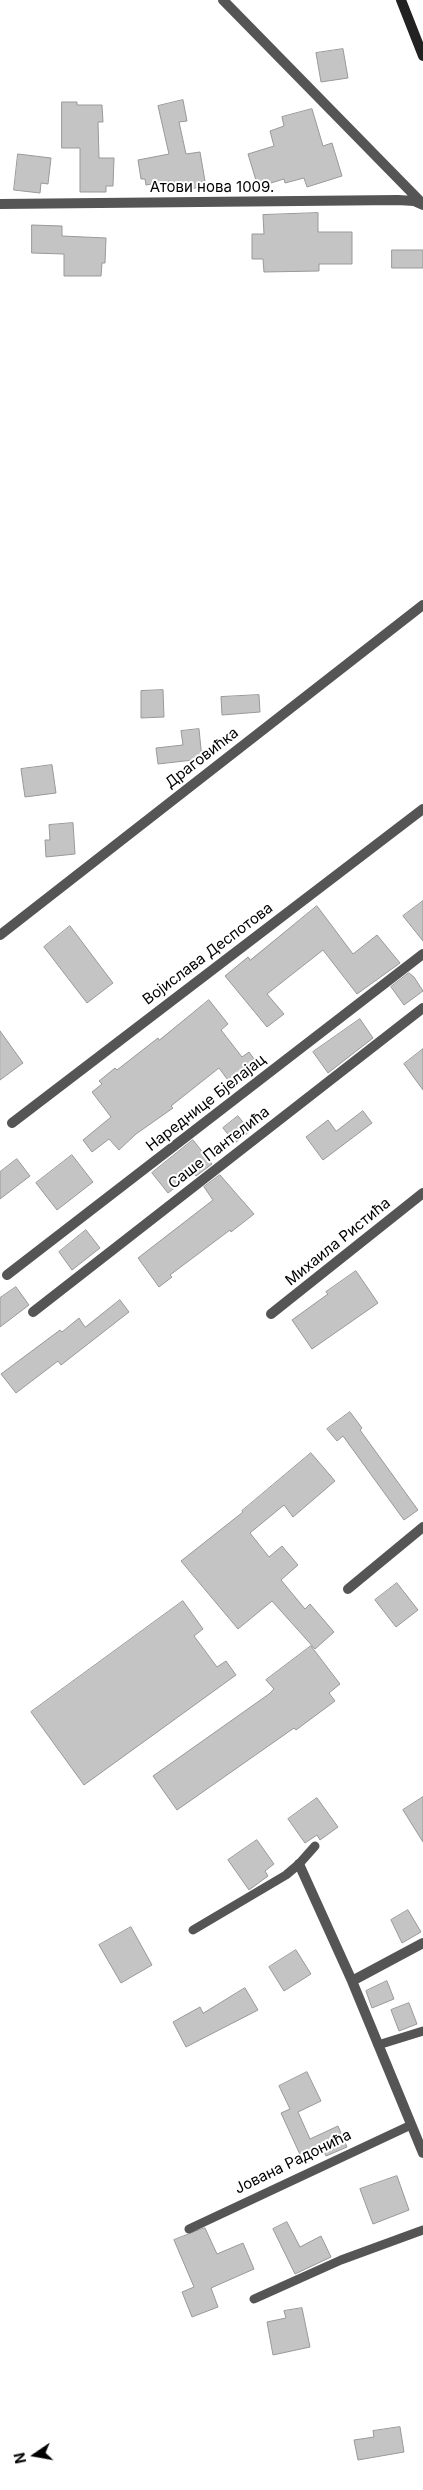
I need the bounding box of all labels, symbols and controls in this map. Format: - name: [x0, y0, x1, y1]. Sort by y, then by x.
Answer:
- street label: Атови нова 1009.: [150, 178, 274, 196]
- street label: Драговићка: [162, 724, 242, 792]
- street label: Војислава Деспотова: [139, 899, 277, 1009]
- street label: Нареднице Бјелајац: [143, 1051, 269, 1155]
- street label: Саше Пантелића: [165, 1103, 273, 1193]
- street label: Михаила Ристића: [282, 1194, 394, 1290]
- street label: Јована Радонића: [232, 2126, 354, 2198]
- north arrow: [10, 2430, 60, 2480]
- text: N: [10, 2451, 29, 2465]

